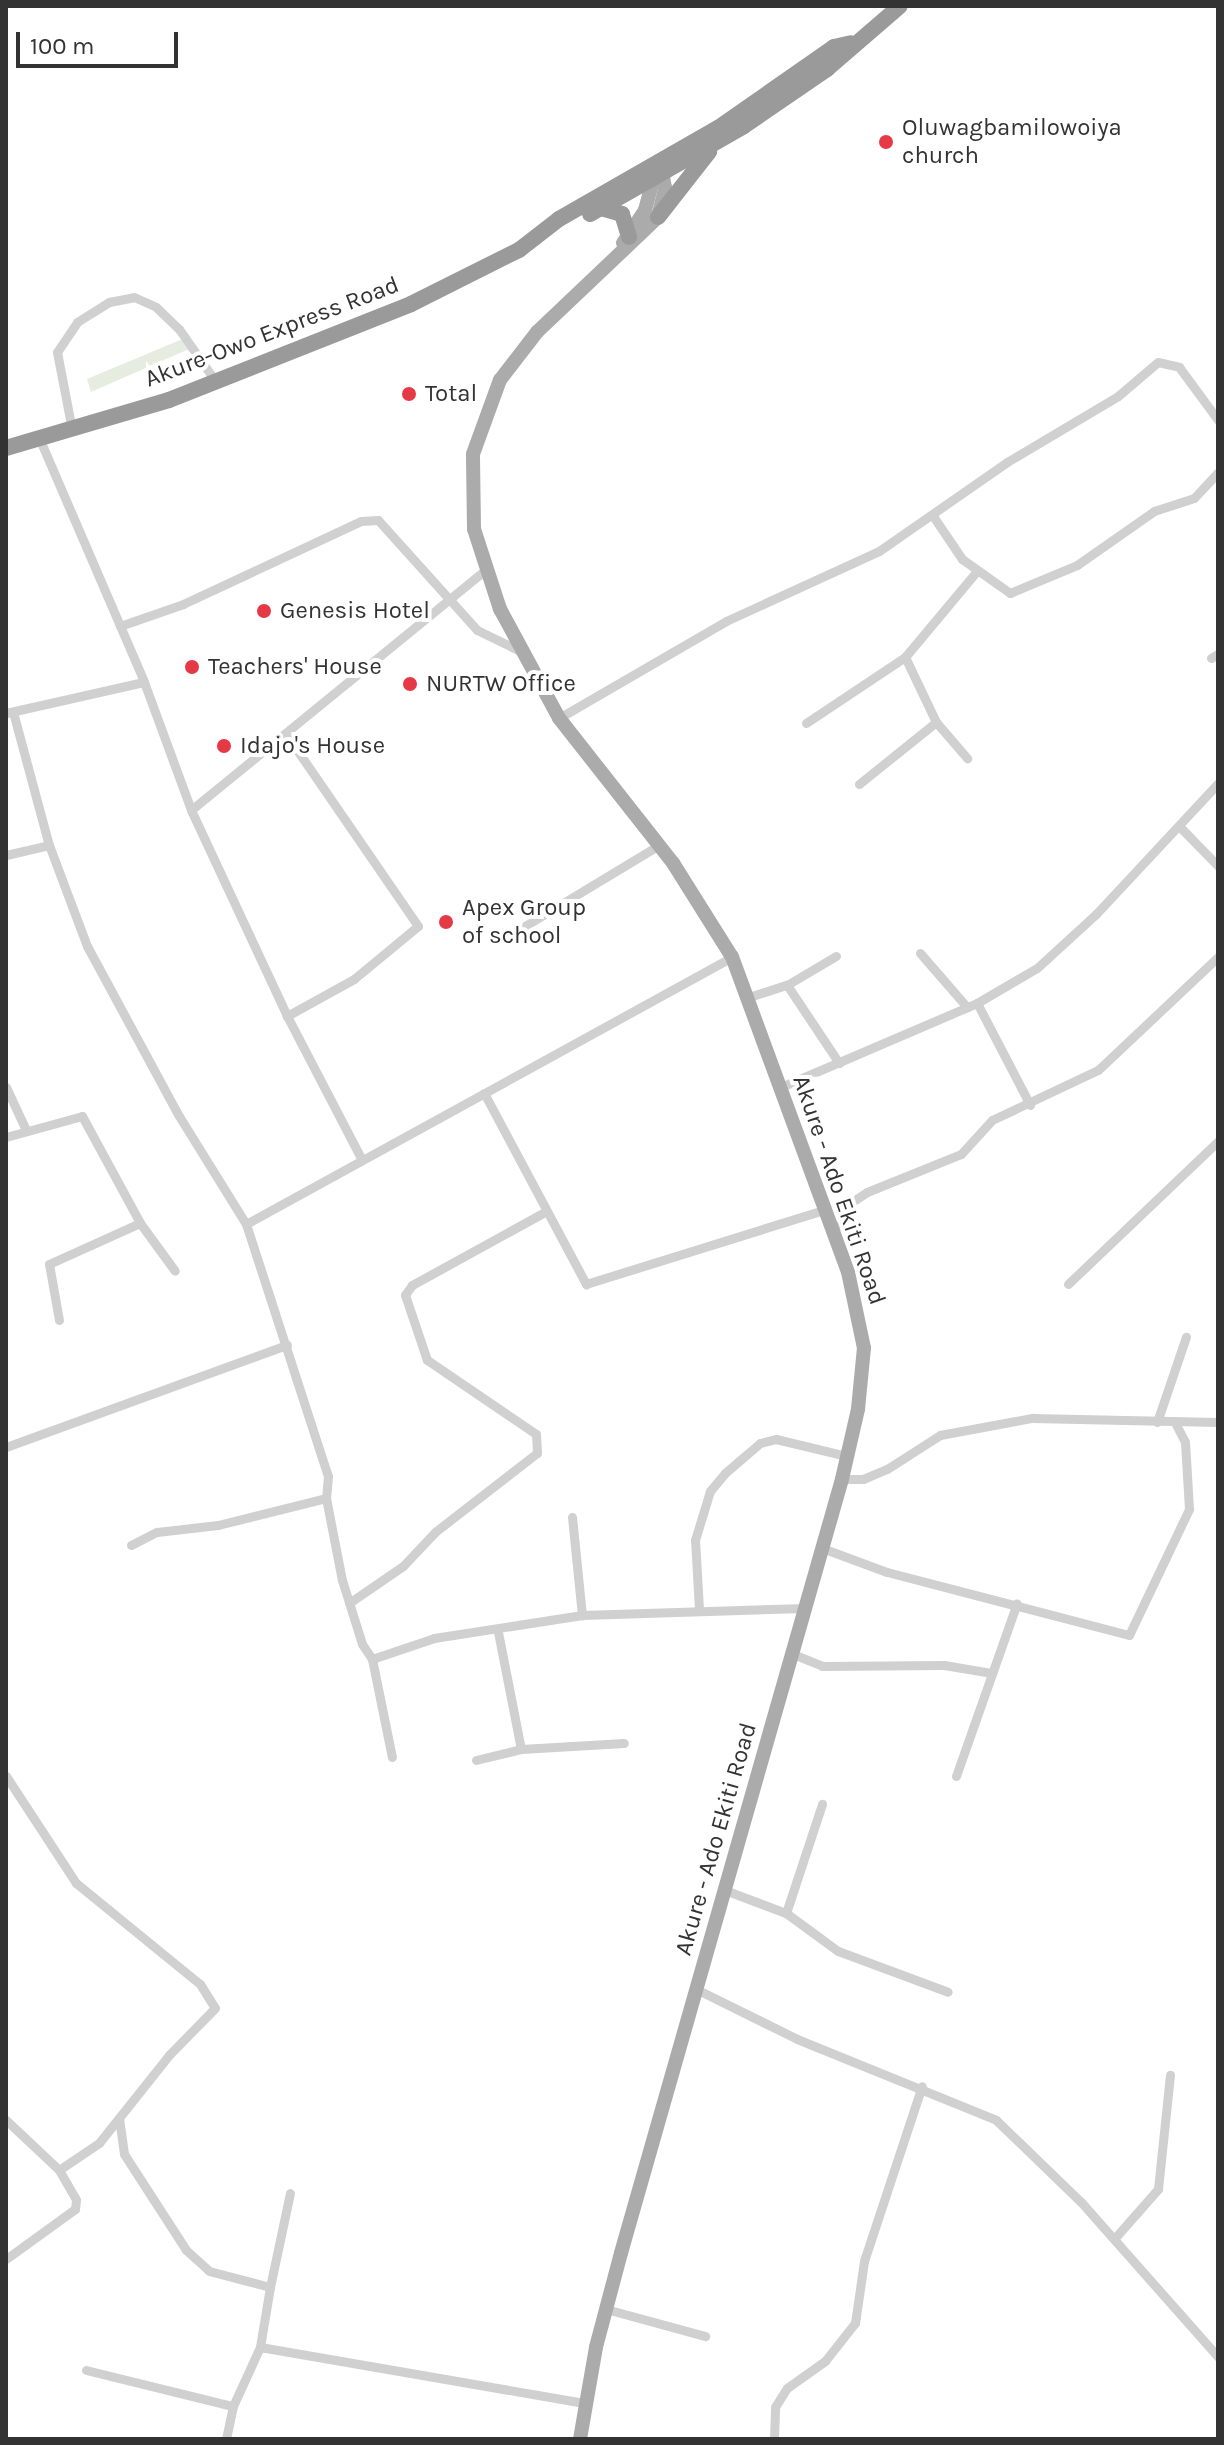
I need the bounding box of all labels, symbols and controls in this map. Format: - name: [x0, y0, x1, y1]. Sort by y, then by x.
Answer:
- scale bar: [20, 16, 182, 66]
- text: 100 m: [30, 32, 95, 60]
- place label: Oluwagbamilowoiya church: [902, 114, 1122, 170]
- marker: Oluwagbamilowoiya church: [877, 133, 895, 151]
- street label: Akure-Owo Express Road: [141, 270, 403, 394]
- place label: Total: [425, 380, 477, 408]
- marker: Total: [400, 385, 418, 403]
- place label: Genesis Hotel: [280, 597, 430, 625]
- marker: Genesis Hotel: [255, 602, 273, 620]
- place label: Teachers' House: [208, 653, 382, 681]
- marker: Teachers' House: [183, 658, 201, 676]
- place label: NURTW Office: [426, 670, 576, 698]
- marker: NURTW Office: [401, 675, 419, 693]
- place label: Idajo's House: [240, 732, 385, 760]
- marker: Idajo's House: [215, 737, 233, 755]
- place label: Apex Group of school: [462, 894, 586, 950]
- marker: Apex Group of school: [437, 913, 455, 931]
- street label: Akure - Ado Ekiti Road: [786, 1072, 892, 1308]
- street label: Akure - Ado Ekiti Road: [669, 1719, 763, 1959]

